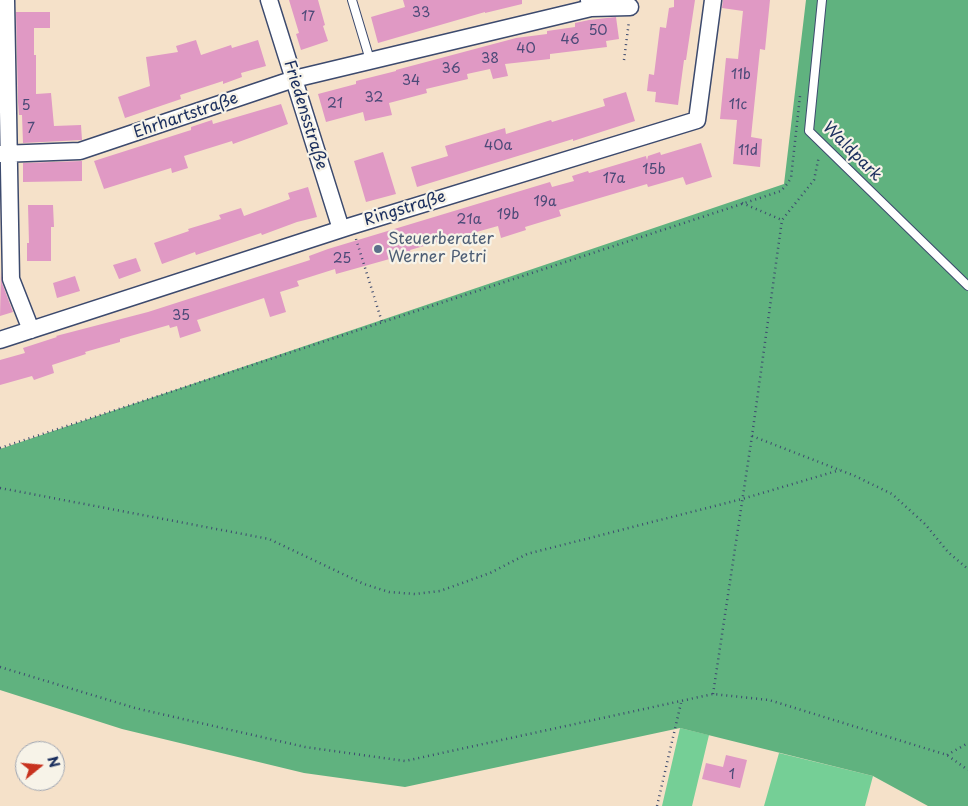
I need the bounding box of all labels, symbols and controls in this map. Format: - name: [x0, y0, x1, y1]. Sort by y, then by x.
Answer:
- house number: 33: [412, 5, 430, 21]
- house number: 17: [301, 9, 315, 25]
- house number: 50: [588, 23, 608, 39]
- house number: 46: [560, 32, 580, 48]
- house number: 40: [516, 41, 536, 57]
- house number: 38: [481, 51, 499, 67]
- street label: Friedensstraße: [279, 58, 331, 172]
- house number: 36: [441, 61, 461, 77]
- house number: 11b: [731, 67, 751, 83]
- house number: 34: [402, 73, 420, 89]
- street label: Ehrhartstraße: [131, 89, 241, 143]
- house number: 32: [365, 90, 383, 106]
- house number: 21: [327, 96, 343, 112]
- house number: 11c: [729, 97, 747, 113]
- house number: 5: [21, 98, 31, 114]
- street label: Waldpark: [818, 118, 886, 186]
- house number: 7: [27, 121, 35, 137]
- house number: 40a: [484, 138, 512, 154]
- house number: 11d: [738, 143, 758, 159]
- house number: 15b: [642, 162, 666, 178]
- house number: 17a: [603, 171, 625, 187]
- street label: Ringstraße: [362, 187, 448, 231]
- house number: 19a: [533, 194, 557, 210]
- house number: 19b: [497, 207, 519, 223]
- house number: 21a: [457, 212, 481, 228]
- place label: Steuerberater Werner Petri: [388, 230, 494, 268]
- marker: Steuerberater Werner Petri: [372, 243, 384, 255]
- house number: 25: [333, 251, 351, 267]
- house number: 35: [172, 308, 190, 324]
- north arrow: [15, 741, 65, 791]
- text: N: [42, 753, 66, 770]
- house number: 1: [729, 767, 735, 783]

